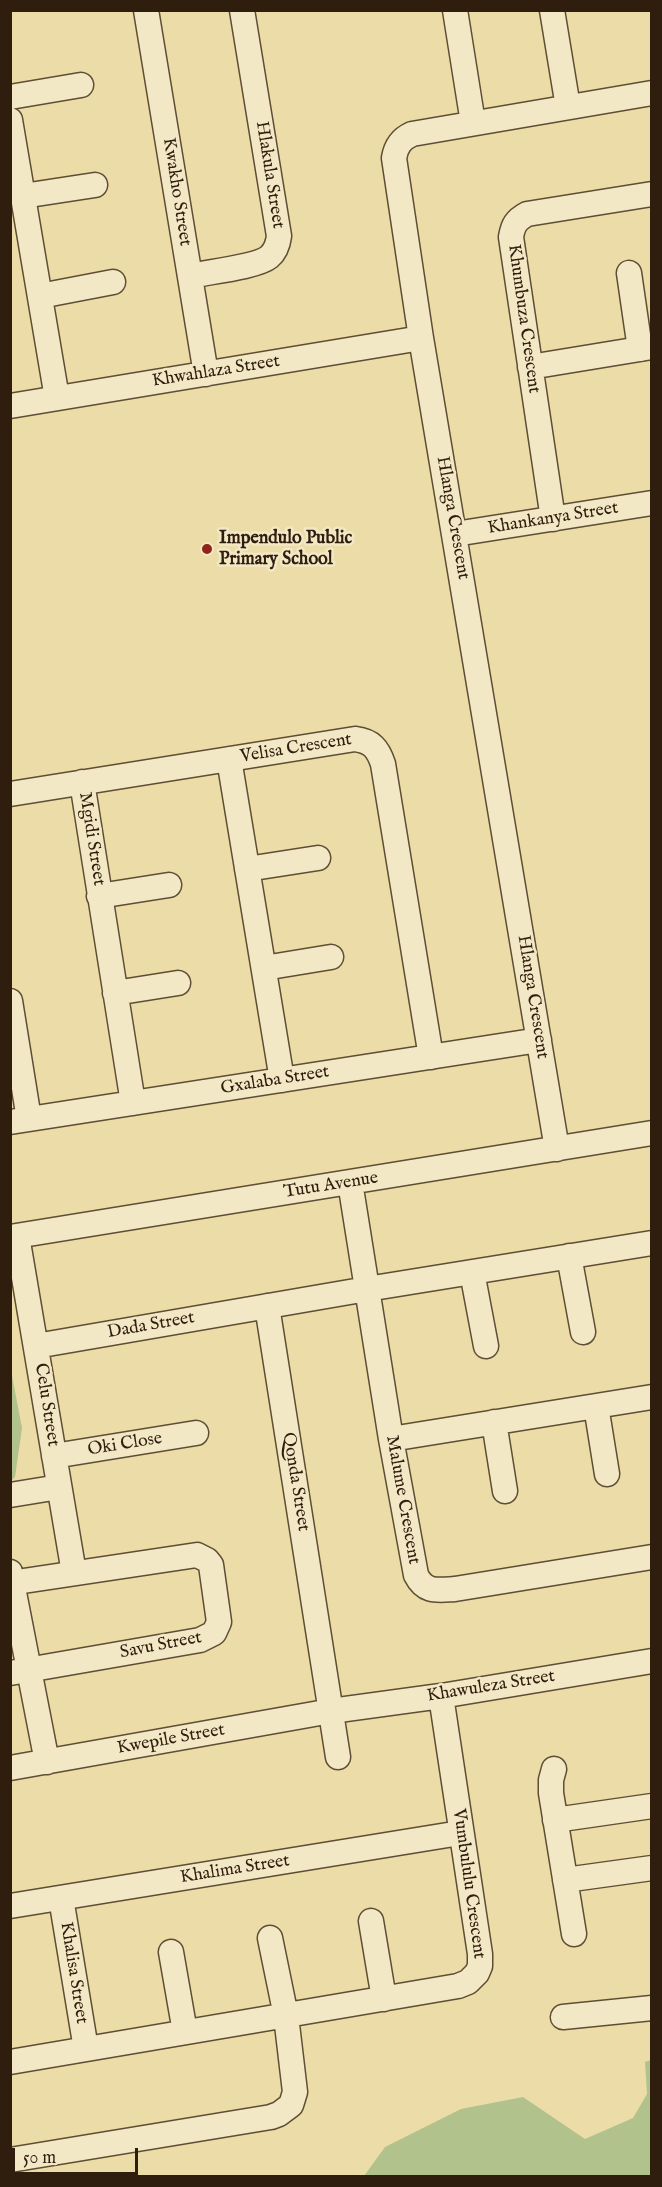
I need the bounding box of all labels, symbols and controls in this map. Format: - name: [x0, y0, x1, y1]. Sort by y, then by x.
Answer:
- street label: Hlakula Street: [250, 120, 288, 230]
- street label: Kwakho Street: [157, 136, 195, 248]
- street label: Khumbuza Crescent: [502, 243, 544, 395]
- street label: Khwahlaza Street: [151, 351, 281, 393]
- street label: Hlanga Crescent: [431, 455, 473, 581]
- street label: Khankanya Street: [486, 498, 620, 540]
- place label: Impendulo Public Primary School: [219, 528, 352, 570]
- marker: Impendulo Public Primary School: [200, 542, 214, 556]
- street label: Velisa Crescent: [239, 730, 353, 768]
- street label: Mgidi Street: [73, 791, 109, 887]
- street label: Hlanga Crescent: [512, 934, 552, 1060]
- street label: Gxalaba Street: [219, 1062, 331, 1100]
- street label: Tutu Avenue: [282, 1168, 380, 1204]
- street label: Dada Street: [106, 1308, 196, 1344]
- street label: Celu Street: [29, 1362, 63, 1448]
- street label: Oki Close: [86, 1428, 164, 1462]
- street label: Qonda Street: [277, 1431, 313, 1533]
- street label: Malume Crescent: [380, 1434, 424, 1566]
- street label: Savu Street: [118, 1628, 204, 1664]
- street label: Khawuleza Street: [426, 1666, 556, 1708]
- street label: Kwepile Street: [116, 1720, 226, 1760]
- street label: Vumbululu Crescent: [447, 1808, 489, 1960]
- street label: Khalima Street: [179, 1851, 291, 1889]
- street label: Khalisa Street: [54, 1921, 92, 2025]
- scale bar: [15, 2136, 141, 2174]
- text: 50 m: [23, 2147, 56, 2170]

